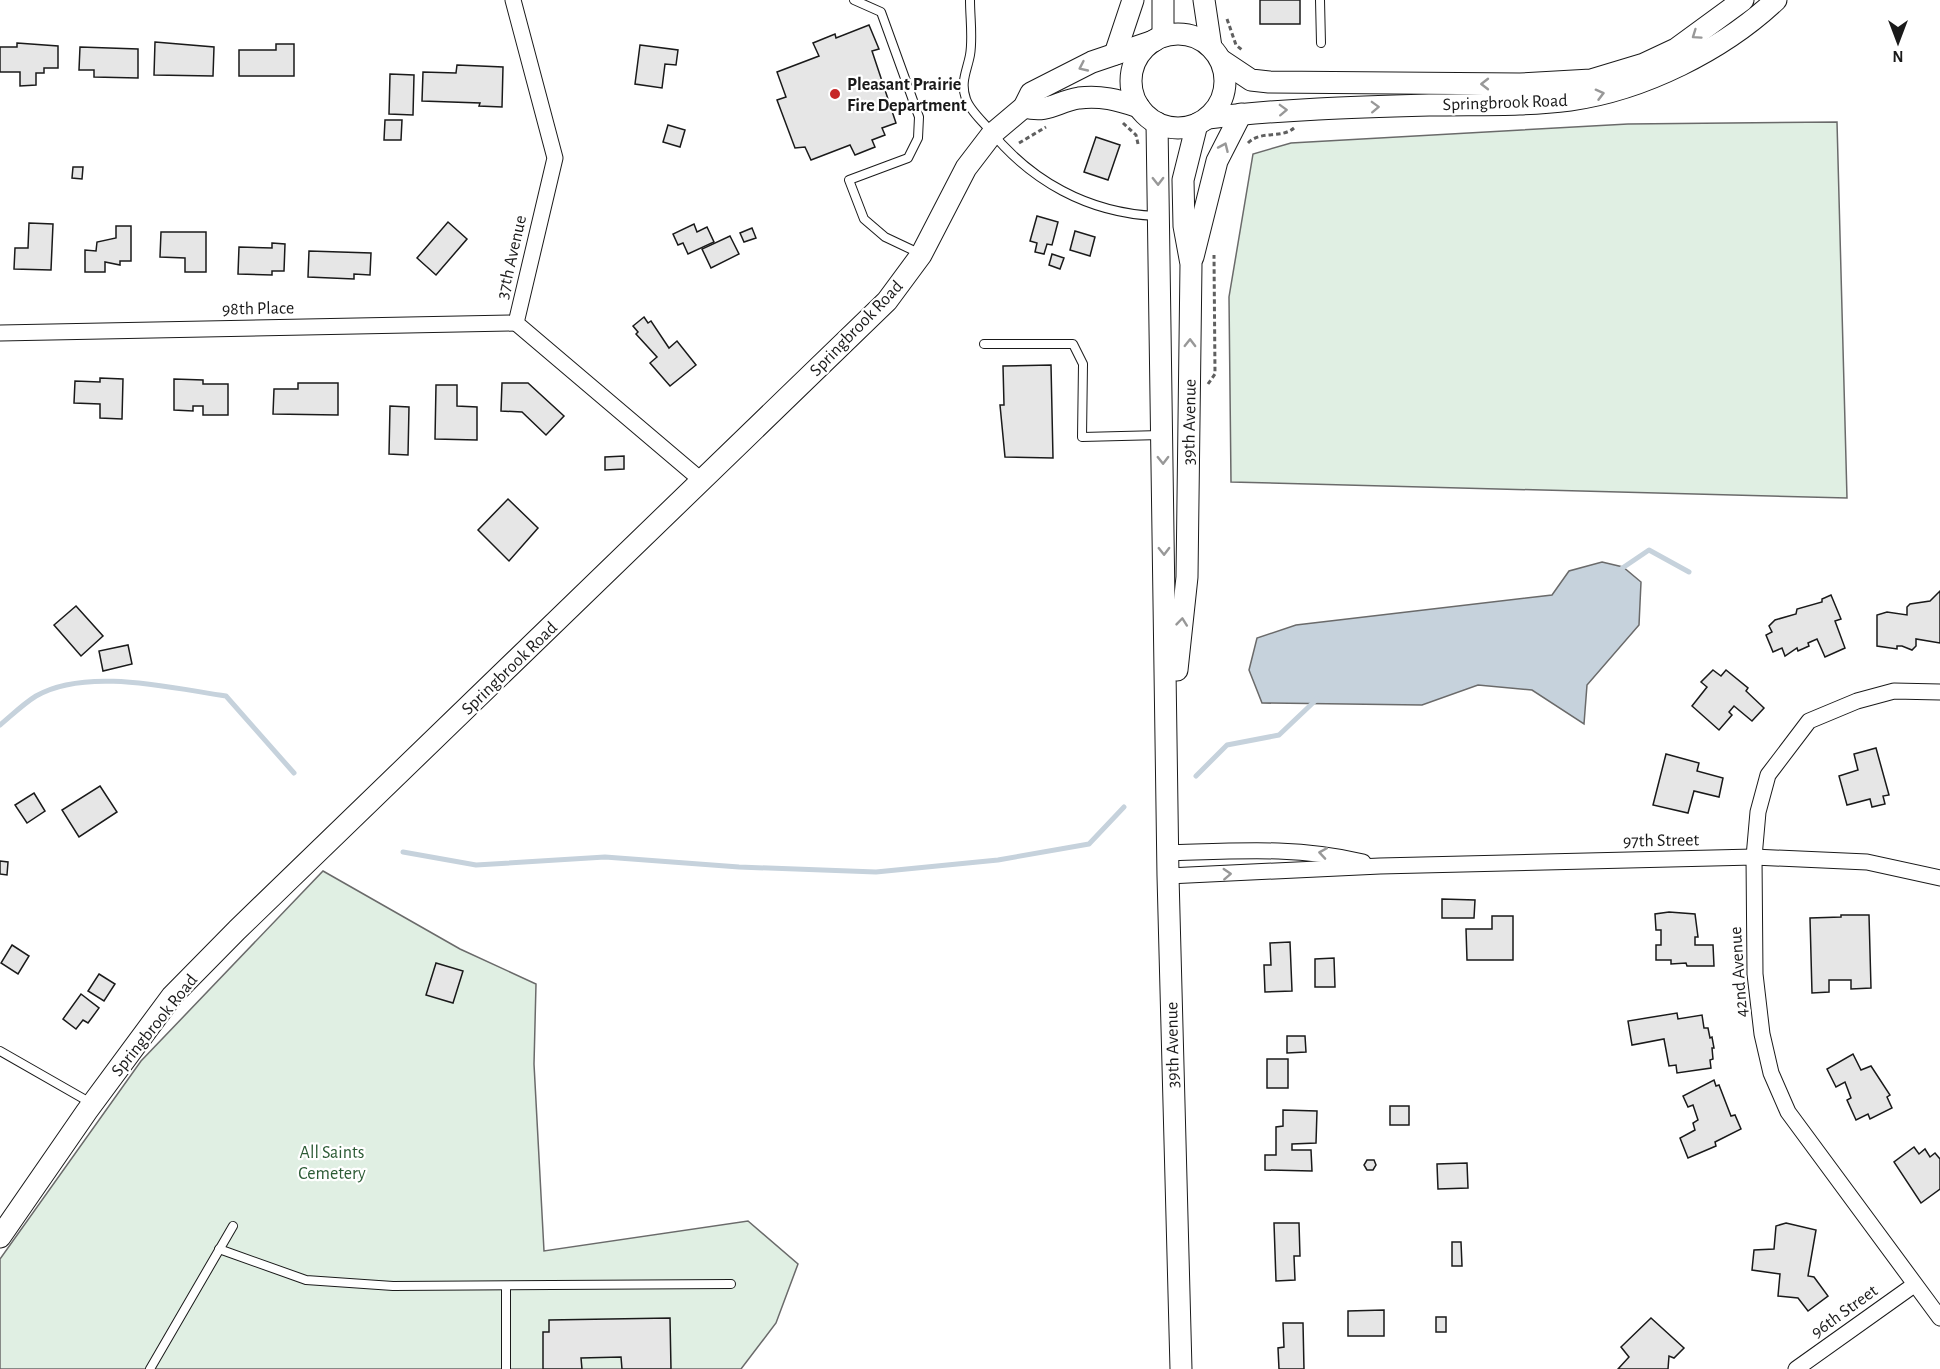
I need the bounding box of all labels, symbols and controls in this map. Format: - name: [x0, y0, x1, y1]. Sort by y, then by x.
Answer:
- north arrow: [1868, 12, 1928, 72]
- one-way arrow: [1691, 28, 1702, 39]
- text: N: [1892, 48, 1904, 64]
- one-way arrow: [1078, 59, 1089, 71]
- place label: Pleasant Prairie Fire Department: [847, 76, 967, 115]
- one-way arrow: [1481, 78, 1490, 90]
- marker: Pleasant Prairie Fire Department: [828, 87, 842, 101]
- one-way arrow: [1595, 88, 1605, 101]
- street label: Springbrook Road: [1442, 92, 1568, 114]
- one-way arrow: [1371, 101, 1380, 113]
- one-way arrow: [1279, 104, 1288, 117]
- one-way arrow: [1216, 142, 1228, 153]
- one-way arrow: [1152, 177, 1164, 186]
- street label: 37th Avenue: [494, 214, 530, 301]
- street label: Springbrook Road: [807, 277, 907, 380]
- street label: 98th Place: [222, 299, 294, 319]
- one-way arrow: [1184, 338, 1196, 347]
- street label: 39th Avenue: [1180, 379, 1200, 465]
- one-way arrow: [1156, 456, 1169, 465]
- one-way arrow: [1158, 546, 1171, 555]
- one-way arrow: [1175, 617, 1188, 626]
- street label: Springbrook Road: [458, 619, 561, 719]
- street label: 97th Street: [1623, 831, 1700, 851]
- one-way arrow: [1318, 848, 1328, 860]
- one-way arrow: [1222, 867, 1231, 880]
- street label: 42nd Avenue: [1727, 926, 1751, 1018]
- street label: Springbrook Road: [108, 971, 201, 1080]
- street label: 39th Avenue: [1163, 1002, 1183, 1088]
- park label: All Saints Cemetery: [298, 1144, 366, 1183]
- street label: 96th Street: [1808, 1282, 1881, 1342]

